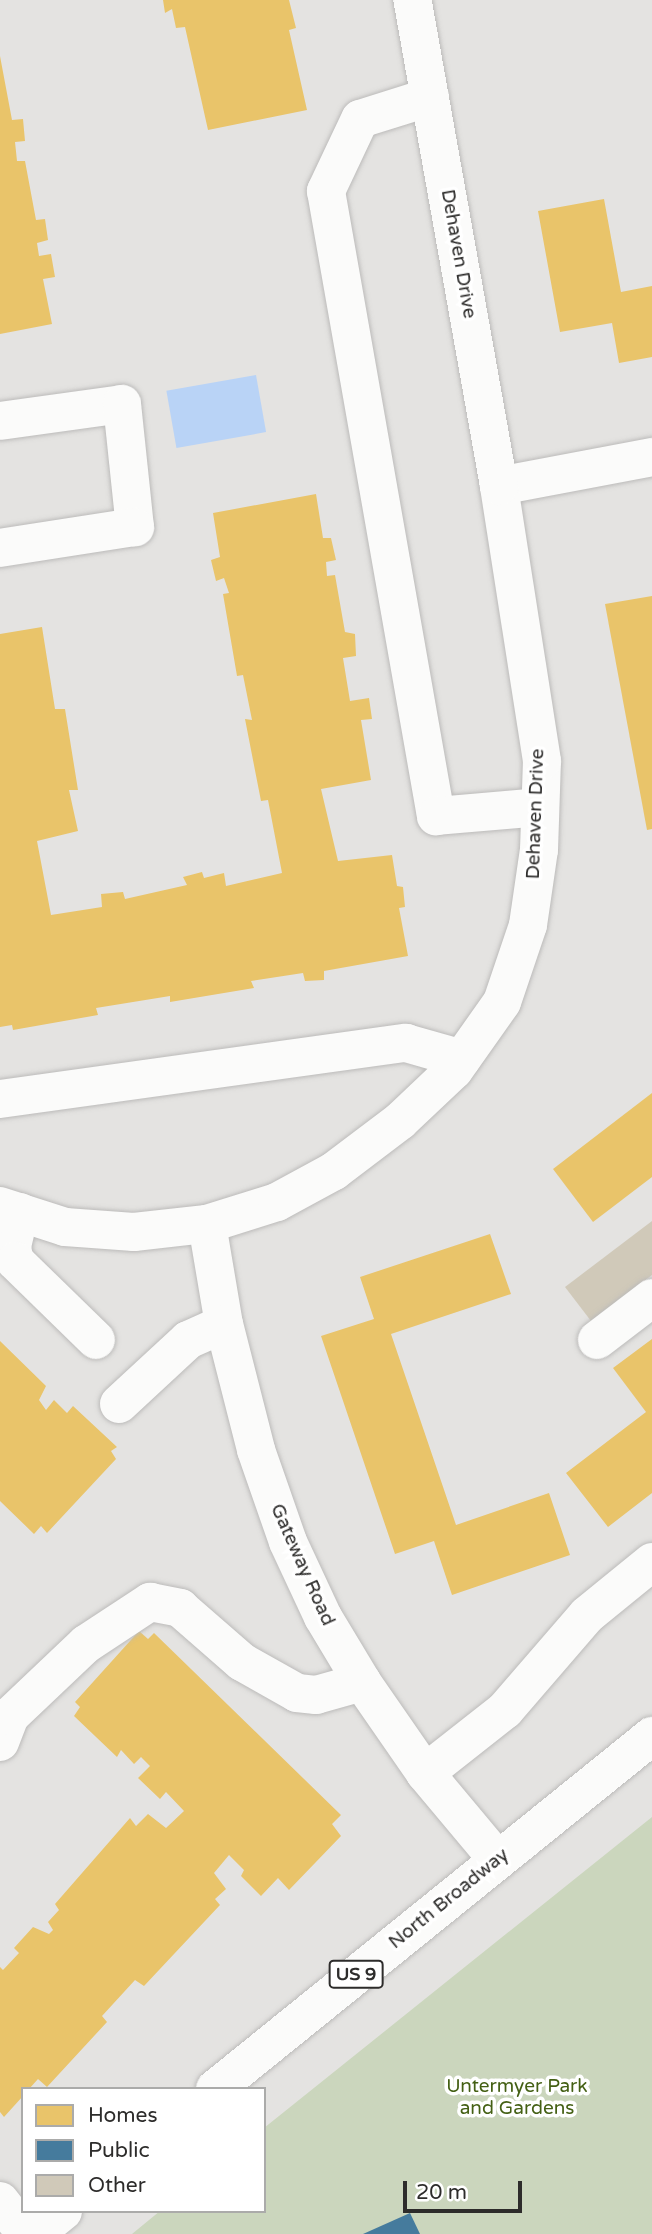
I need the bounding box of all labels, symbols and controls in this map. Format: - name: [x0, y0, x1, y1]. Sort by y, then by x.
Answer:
- street label: Dehaven Drive: [435, 188, 481, 320]
- street label: Dehaven Drive: [522, 748, 550, 880]
- street label: Gateway Road: [265, 1501, 339, 1629]
- street label: North Broadway: [385, 1844, 513, 1954]
- road number: US 9: [328, 1960, 384, 1988]
- park label: Untermyer Park and Gardens: [446, 2076, 588, 2120]
- legend: [21, 2087, 266, 2213]
- text: Homes: [88, 2103, 158, 2128]
- text: Public: [88, 2138, 150, 2163]
- scale bar: [407, 2168, 526, 2212]
- text: Other: [88, 2173, 146, 2198]
- text: 20 m: [416, 2180, 467, 2205]

